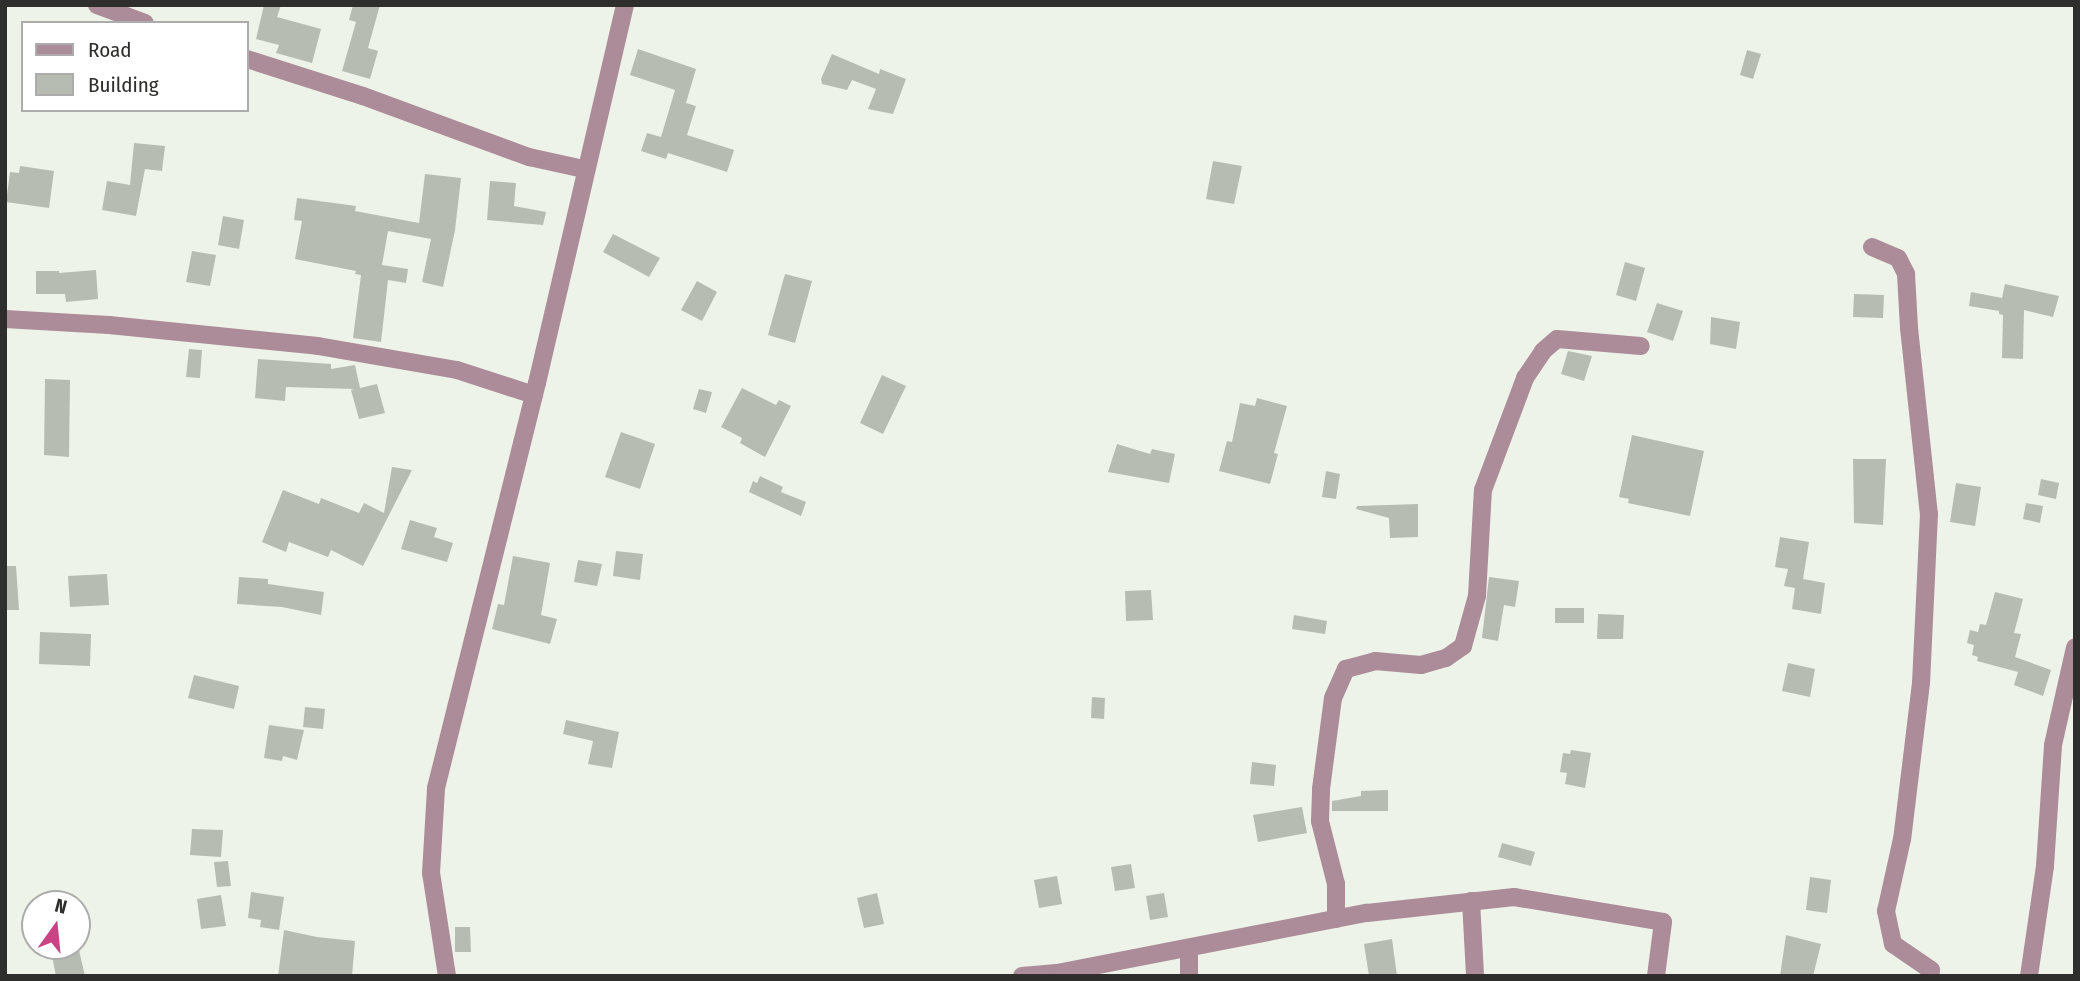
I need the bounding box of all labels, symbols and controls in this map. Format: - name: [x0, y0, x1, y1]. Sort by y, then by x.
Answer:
- legend: [21, 21, 248, 112]
- text: Road: [88, 37, 132, 63]
- text: Building: [88, 72, 159, 98]
- north arrow: [21, 890, 91, 960]
- text: N: [53, 894, 70, 919]

